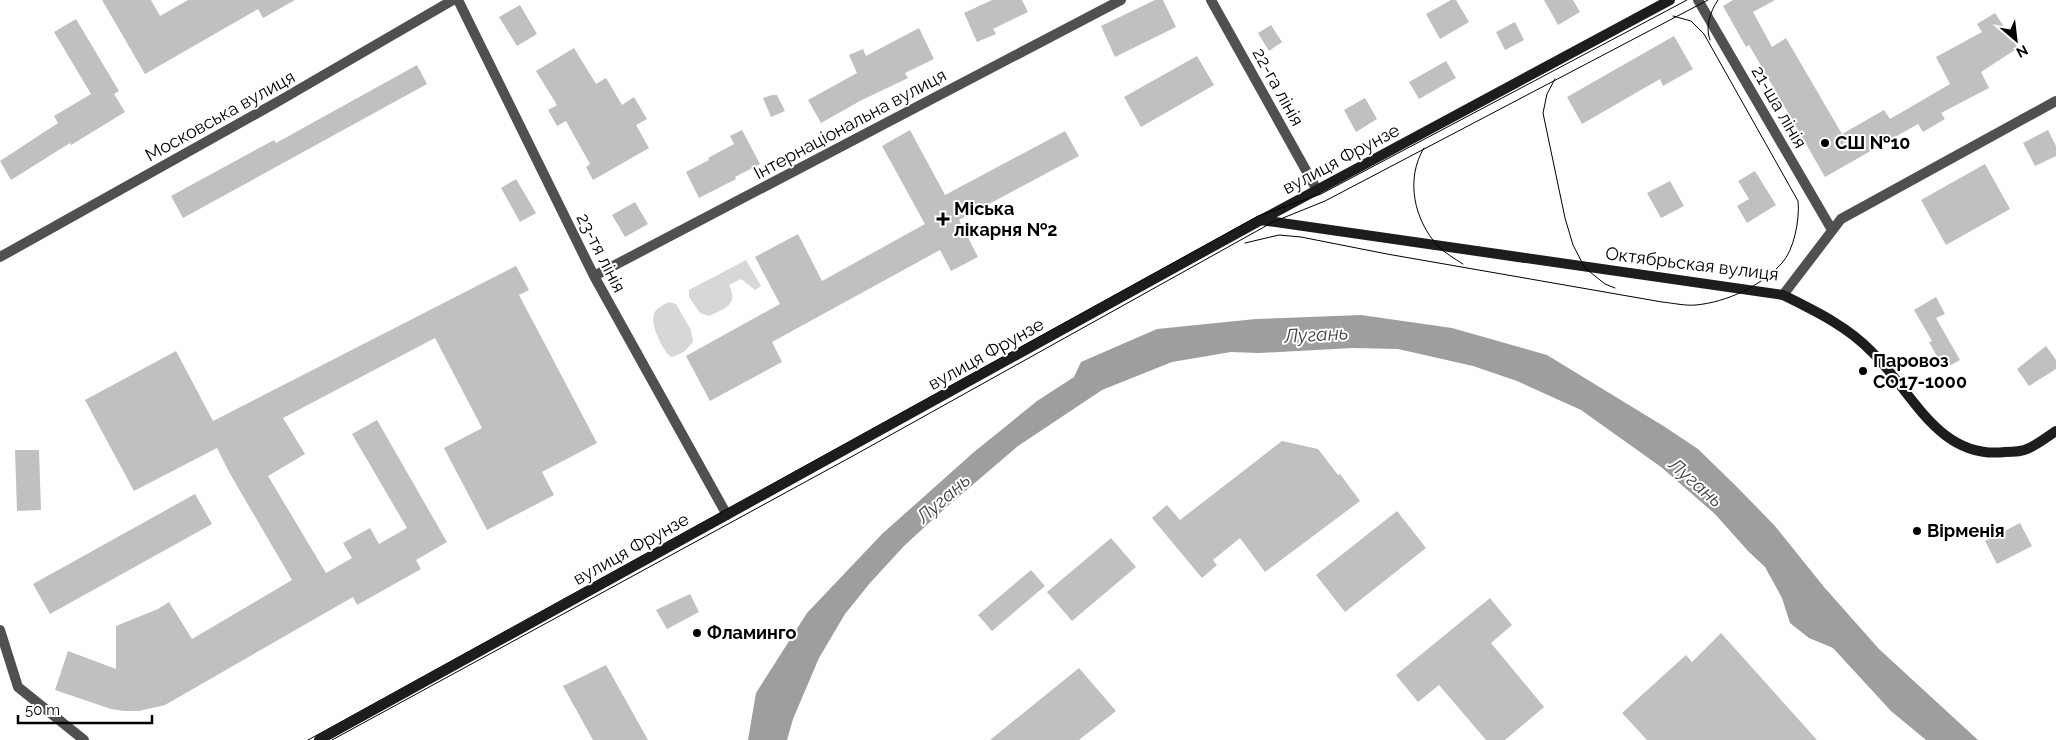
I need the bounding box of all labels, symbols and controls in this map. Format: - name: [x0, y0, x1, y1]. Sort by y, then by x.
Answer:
- north arrow: [1991, 15, 2041, 65]
- text: N: [2014, 42, 2031, 61]
- street label: 22-га лінія: [1248, 44, 1308, 129]
- street label: 21-ша лінія: [1748, 62, 1811, 151]
- street label: Інтернаціональна вулиця: [750, 64, 950, 183]
- street label: Московська вулиця: [141, 66, 298, 165]
- street label: вулиця Фрунзе: [1279, 119, 1403, 198]
- place label: СШ №10: [1835, 132, 1910, 153]
- marker: СШ №10: [1819, 137, 1831, 149]
- place label: Міська лікарня №2: [954, 198, 1057, 240]
- street label: 23-тя лінія: [573, 210, 630, 296]
- marker: Міська лікарня №2: [936, 212, 950, 226]
- street label: Октябрьская вулиця: [1604, 242, 1780, 285]
- street label: вулиця Фрунзе: [924, 313, 1048, 394]
- water label: Лугань: [1282, 321, 1349, 347]
- place label: Паровоз СО17-1000: [1873, 350, 1967, 392]
- marker: Паровоз СО17-1000: [1857, 365, 1869, 377]
- water label: Лугань: [1664, 452, 1728, 511]
- water label: Лугань: [911, 469, 975, 528]
- street label: вулиця Фрунзе: [569, 508, 693, 589]
- place label: Вірменія: [1927, 520, 2005, 541]
- marker: Вірменія: [1911, 525, 1923, 537]
- place label: Фламинго: [707, 622, 797, 643]
- marker: Фламинго: [691, 627, 703, 639]
- scale bar: [18, 692, 151, 724]
- text: 50 m: [25, 701, 60, 719]

